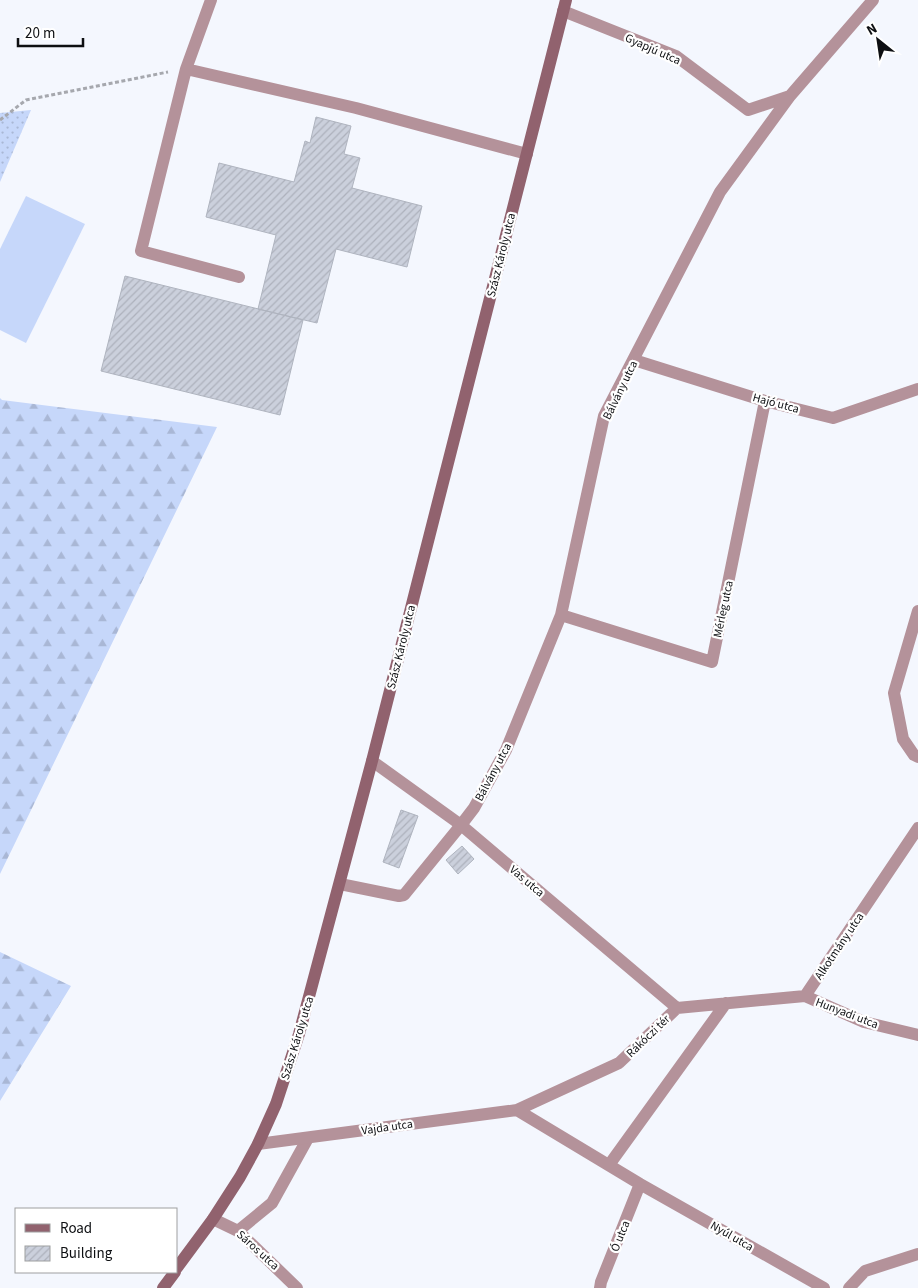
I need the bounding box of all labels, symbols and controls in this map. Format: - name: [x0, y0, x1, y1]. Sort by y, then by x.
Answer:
- scale bar: [18, 15, 82, 47]
- north arrow: [853, 15, 903, 65]
- text: N: [863, 19, 881, 41]
- text: 20 m: [25, 23, 55, 44]
- street label: Gyapjú utca: [622, 30, 683, 69]
- street label: Szász Károly utca: [483, 211, 520, 299]
- street label: Bálvány utca: [599, 358, 642, 423]
- street label: Hajó utca: [751, 389, 801, 418]
- street label: Mérleg utca: [709, 579, 738, 639]
- street label: Szász Károly utca: [383, 603, 420, 691]
- street label: Bálvány utca: [471, 740, 516, 804]
- street label: Vas utca: [505, 862, 548, 901]
- street label: Alkotmány utca: [811, 909, 868, 983]
- street label: Szász Károly utca: [277, 994, 318, 1082]
- street label: Hunyadi utca: [813, 994, 881, 1033]
- street label: Rákóczi tér: [623, 1011, 675, 1062]
- street label: Vajda utca: [360, 1115, 414, 1140]
- legend: [15, 1208, 178, 1273]
- street label: Nyúl utca: [707, 1217, 756, 1256]
- text: Road: [60, 1218, 92, 1239]
- street label: Ó utca: [607, 1218, 634, 1254]
- street label: Sáros utca: [233, 1227, 283, 1274]
- text: Building: [60, 1243, 113, 1264]

